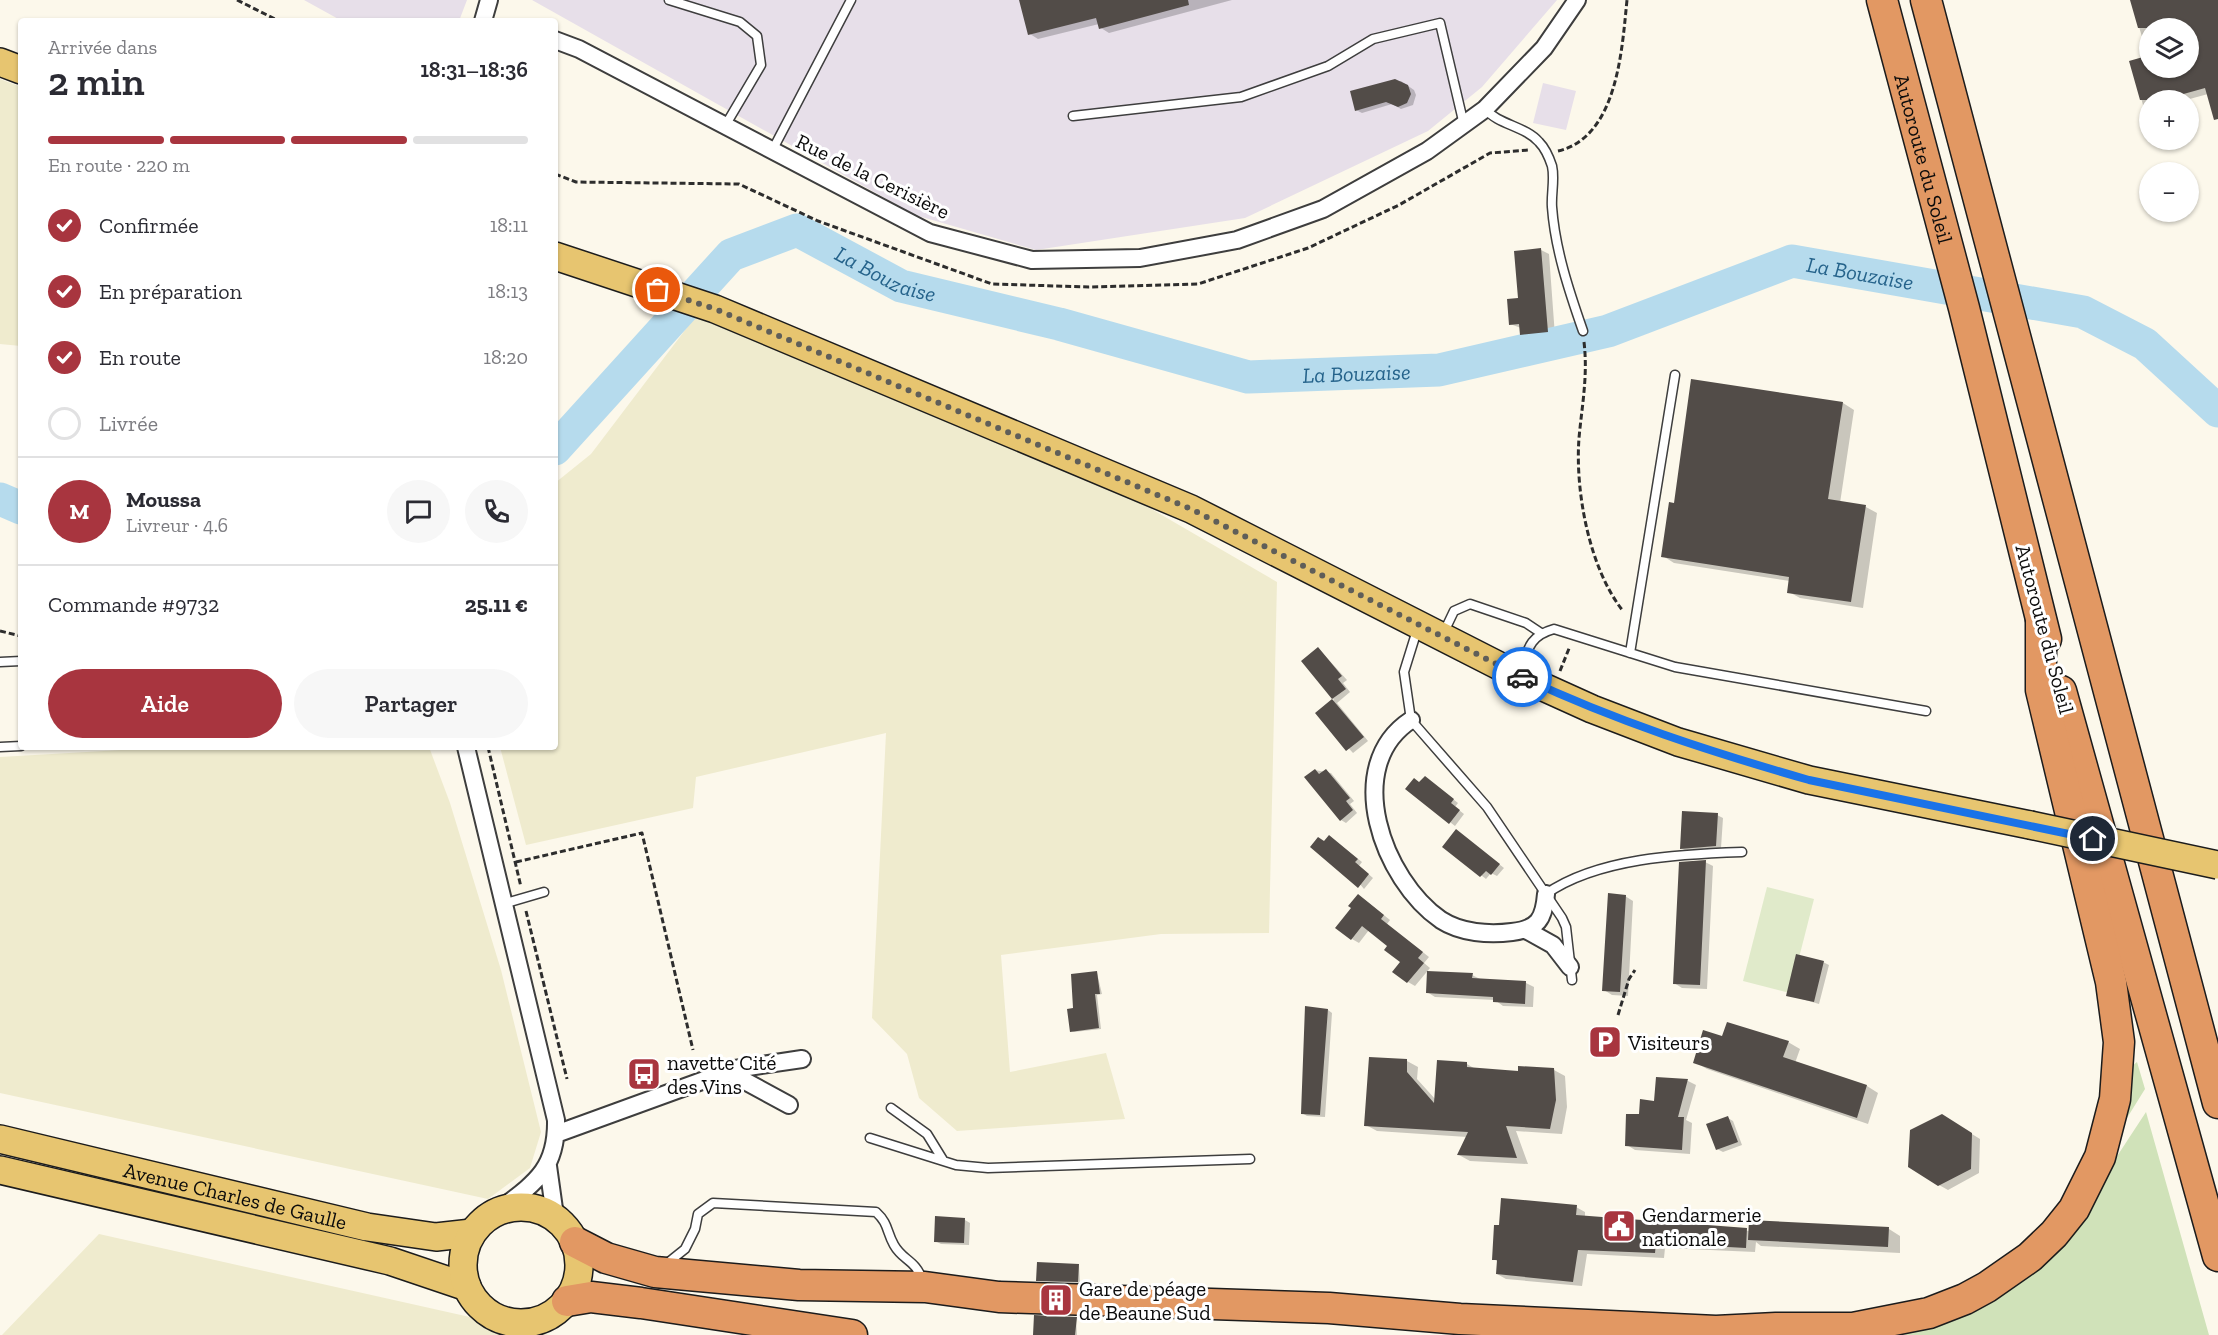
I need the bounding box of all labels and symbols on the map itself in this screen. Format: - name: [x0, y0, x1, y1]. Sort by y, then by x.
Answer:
- street label: Autoroute du Soleil: [1890, 71, 1959, 246]
- street label: Rue de la Cerisière: [792, 128, 954, 224]
- water label: La Bouzaise: [831, 240, 939, 307]
- water label: La Bouzaise: [1805, 250, 1916, 296]
- pin: [632, 264, 683, 315]
- water label: La Bouzaise: [1302, 358, 1411, 388]
- street label: Autoroute du Soleil: [2010, 542, 2080, 717]
- courier: [1492, 647, 1552, 707]
- pin: [2067, 813, 2118, 864]
- parking icon: Visiteurs: [1587, 1024, 1623, 1060]
- place label: Visiteurs: [1627, 1030, 1710, 1055]
- place label: navette Cité des Vins: [667, 1050, 776, 1099]
- bus stop icon: navette Cité des Vins: [626, 1056, 662, 1092]
- street label: Avenue Charles de Gaulle: [121, 1157, 350, 1234]
- place label: Gendarmerie nationale: [1642, 1202, 1762, 1251]
- public building icon: Gendarmerie nationale: [1601, 1208, 1637, 1244]
- place label: Gare de péage de Beaune Sud: [1079, 1276, 1211, 1325]
- building icon: Gare de péage de Beaune Sud: [1038, 1282, 1074, 1318]

